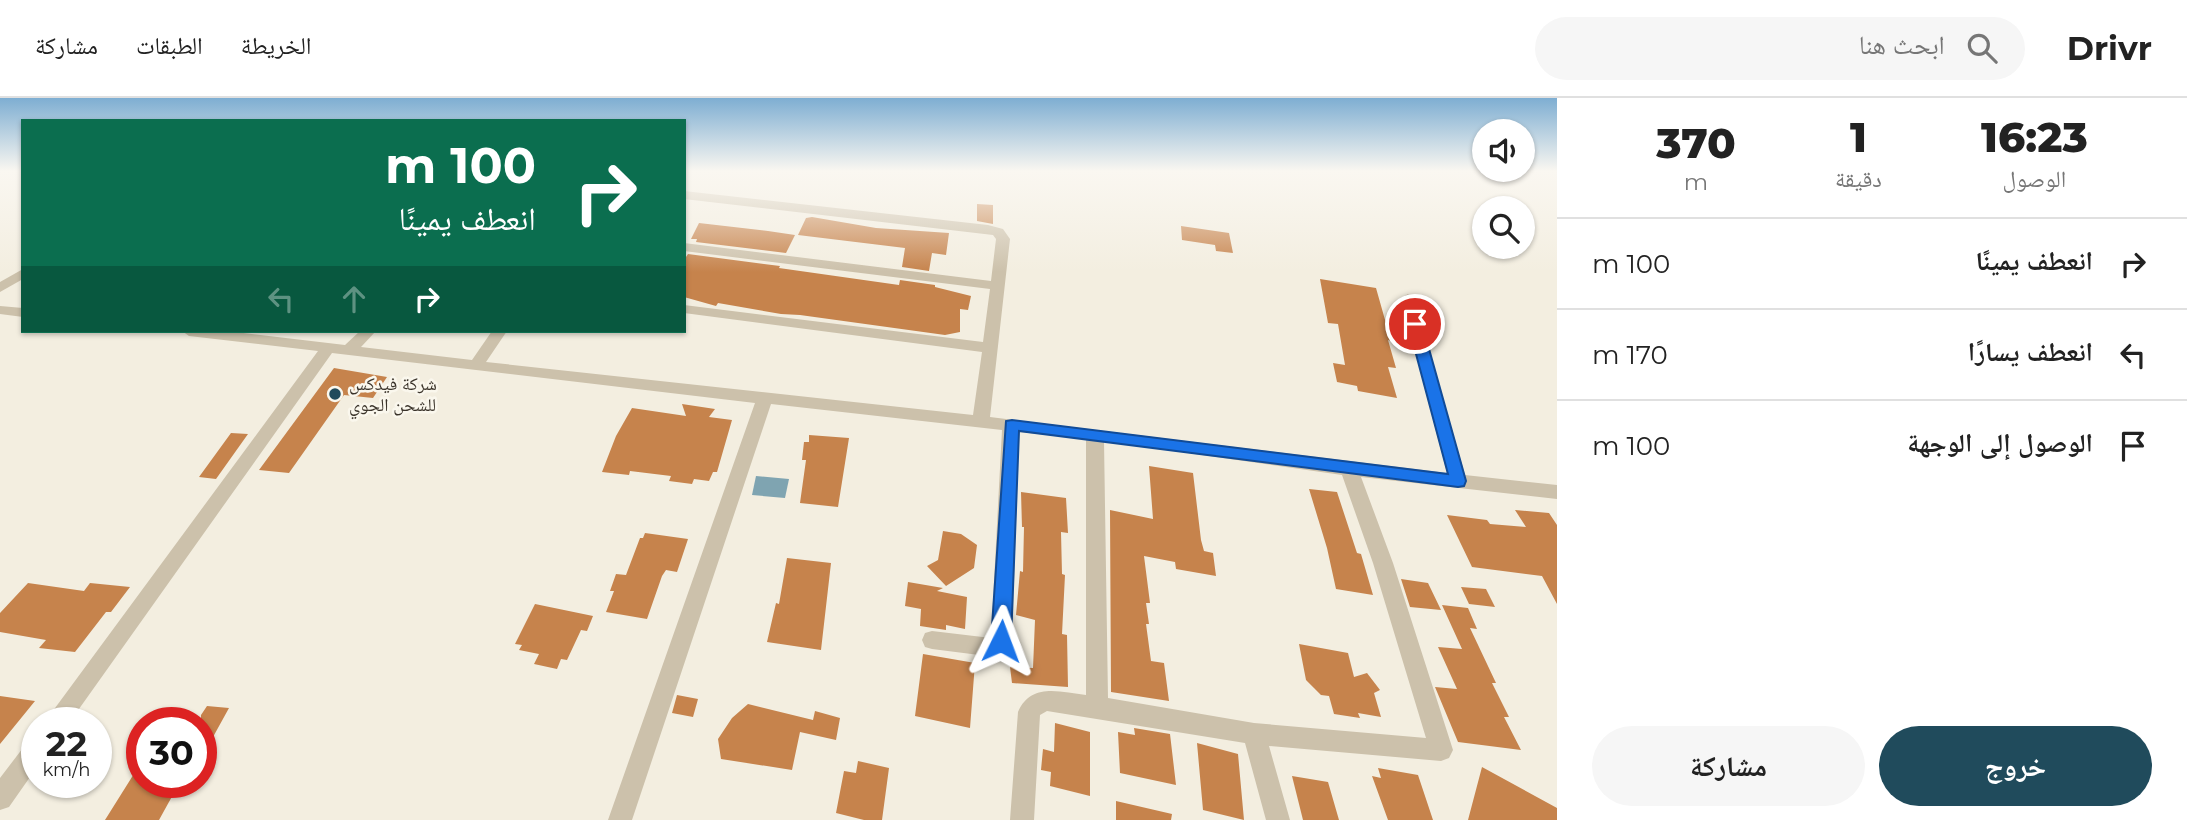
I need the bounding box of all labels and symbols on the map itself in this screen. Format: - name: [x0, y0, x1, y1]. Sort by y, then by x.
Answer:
- pin: [1385, 294, 1445, 354]
- place label: شركة فيدكس للشحن الجوي: [349, 373, 437, 420]
- marker: شركة فيدكس للشحن الجوي: [327, 386, 343, 402]
- position arrow: [964, 604, 1038, 678]
- speed limit sign: 30: [126, 707, 217, 798]

